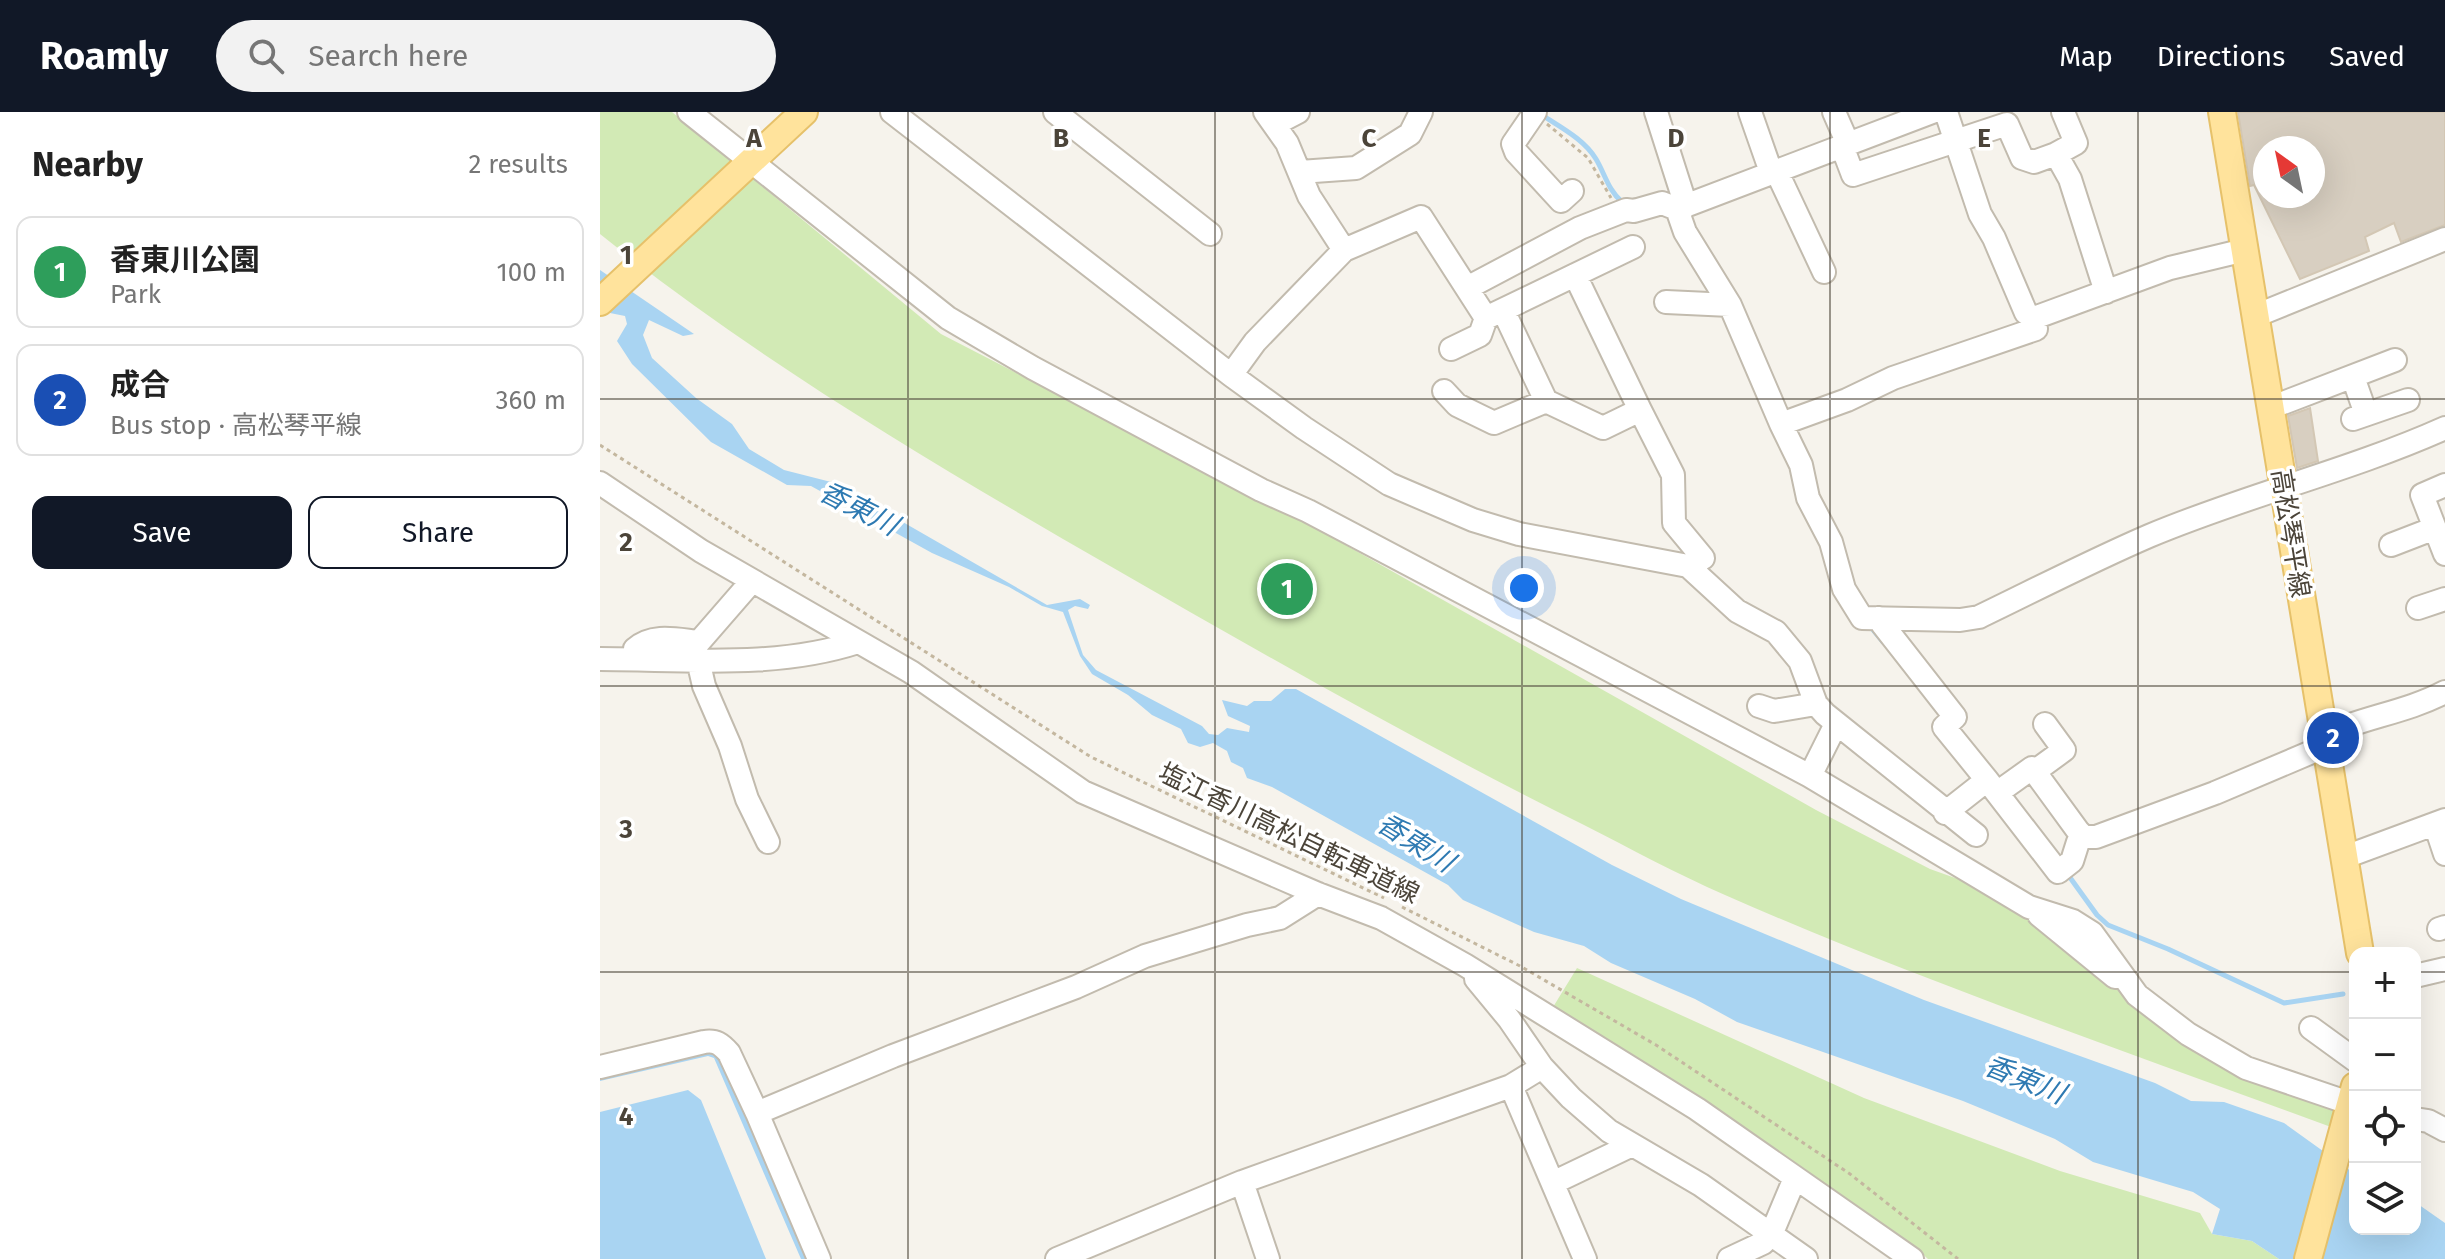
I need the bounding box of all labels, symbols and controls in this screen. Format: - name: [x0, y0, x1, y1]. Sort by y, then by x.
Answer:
- search box: [216, 20, 776, 92]
- text: Roamly: [40, 33, 168, 79]
- icon: search: [244, 34, 288, 78]
- text: Search here: [308, 38, 468, 74]
- text: Map: [2059, 40, 2113, 73]
- text: Directions: [2157, 40, 2285, 73]
- text: Saved: [2329, 40, 2405, 73]
- text: A: [745, 123, 762, 154]
- text: B: [1053, 123, 1069, 154]
- text: C: [1362, 123, 1377, 154]
- text: D: [1668, 123, 1685, 154]
- text: E: [1977, 123, 1991, 154]
- north arrow: [2253, 136, 2325, 208]
- text: Nearby: [32, 144, 143, 185]
- text: 2 results: [468, 149, 568, 180]
- text: 1: [620, 240, 632, 271]
- text: 香東川公園: [110, 242, 260, 278]
- text: 1: [54, 257, 66, 288]
- text: 100 m: [497, 257, 566, 288]
- text: Park: [110, 279, 161, 310]
- text: 成合: [110, 367, 170, 403]
- text: 2: [53, 385, 67, 416]
- text: 360 m: [495, 385, 566, 416]
- text: Bus stop · 高松琴平線: [110, 410, 362, 441]
- street label: 高松琴平線: [2265, 466, 2316, 600]
- water label: 香東川: [814, 475, 906, 544]
- button: Save: [32, 496, 292, 569]
- button: Share: [308, 496, 568, 569]
- text: 2: [619, 527, 633, 558]
- pin: 1: [1261, 559, 1313, 619]
- your location: [1504, 568, 1544, 608]
- pin: 2: [2307, 708, 2359, 768]
- street label: 塩江香川高松自転車道線: [1153, 757, 1424, 910]
- water label: 香東川: [1371, 806, 1463, 880]
- text: 3: [618, 814, 633, 845]
- map controls: [2349, 947, 2421, 1235]
- button: +: [2349, 947, 2421, 1019]
- button: −: [2349, 1019, 2421, 1091]
- water label: 香東川: [1980, 1048, 2073, 1112]
- button: locate: [2349, 1091, 2421, 1163]
- text: 4: [619, 1101, 634, 1132]
- button: layers: [2349, 1163, 2421, 1235]

